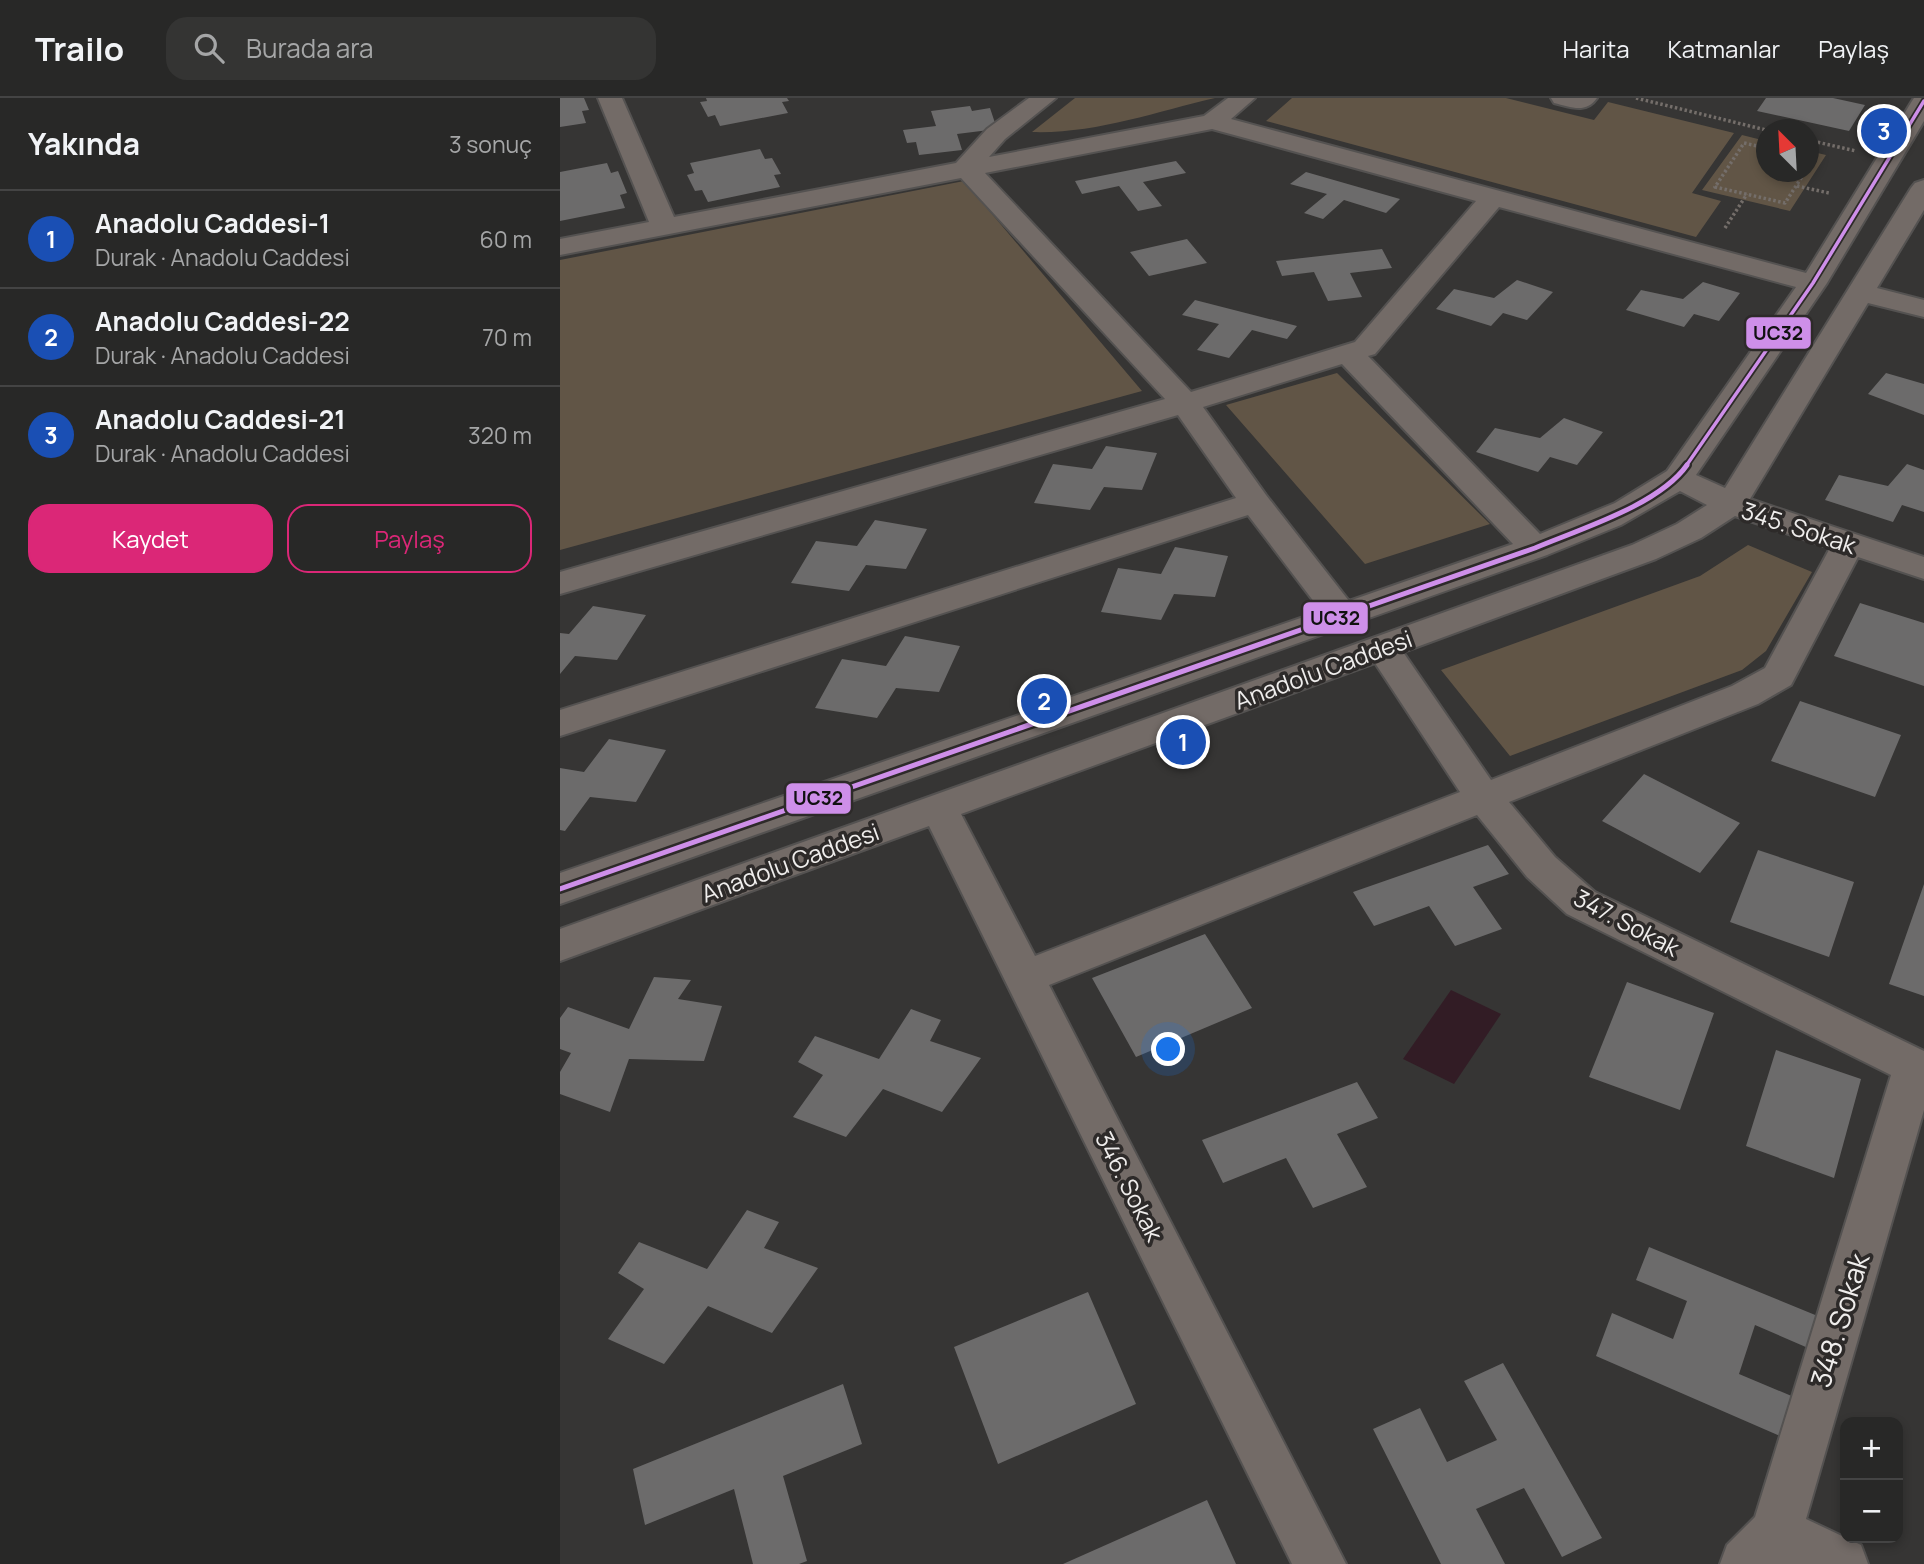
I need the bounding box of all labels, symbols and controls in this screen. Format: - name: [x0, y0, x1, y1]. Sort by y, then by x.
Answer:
- search box: [166, 17, 656, 80]
- text: Trailo: [35, 26, 124, 71]
- icon: search: [190, 29, 228, 67]
- text: Burada ara: [246, 30, 374, 66]
- text: Harita: [1563, 32, 1630, 65]
- text: Katmanlar: [1668, 32, 1780, 65]
- text: Paylaş: [1818, 32, 1889, 65]
- pin: 3: [1861, 105, 1907, 157]
- north arrow: [1756, 119, 1819, 182]
- text: Yakında: [28, 123, 140, 164]
- text: 3 sonuç: [449, 128, 532, 160]
- text: Anadolu Caddesi-1: [95, 205, 330, 241]
- text: 1: [46, 223, 56, 255]
- text: 60 m: [480, 223, 532, 255]
- text: Durak · Anadolu Caddesi: [95, 241, 350, 273]
- text: Anadolu Caddesi-22: [95, 303, 350, 339]
- line badge: UC32: [1745, 316, 1812, 350]
- text: UC32: [1753, 320, 1803, 346]
- text: 2: [44, 321, 58, 353]
- text: 70 m: [482, 321, 532, 353]
- text: Durak · Anadolu Caddesi: [95, 339, 350, 371]
- text: Anadolu Caddesi-21: [95, 401, 346, 437]
- text: 3: [44, 419, 58, 451]
- text: 320 m: [468, 419, 532, 451]
- text: Durak · Anadolu Caddesi: [95, 437, 350, 469]
- street label: 345. Sokak: [1738, 493, 1861, 561]
- button: Kaydet: [28, 504, 273, 573]
- button: Paylaş: [287, 504, 532, 573]
- line badge: UC32: [1302, 601, 1369, 635]
- text: UC32: [1310, 605, 1360, 631]
- street label: Anadolu Caddesi: [1229, 622, 1417, 716]
- pin: 2: [1021, 675, 1067, 727]
- pin: 1: [1160, 716, 1206, 768]
- line badge: UC32: [785, 782, 852, 815]
- text: UC32: [793, 785, 843, 811]
- street label: Anadolu Caddesi: [696, 815, 884, 909]
- street label: 347. Sokak: [1569, 880, 1686, 964]
- your location: [1151, 1032, 1185, 1066]
- street label: 346. Sokak: [1088, 1125, 1172, 1248]
- street label: 348. Sokak: [1801, 1247, 1878, 1392]
- map controls: [1840, 1417, 1903, 1543]
- button: +: [1840, 1417, 1903, 1480]
- button: −: [1840, 1480, 1903, 1543]

